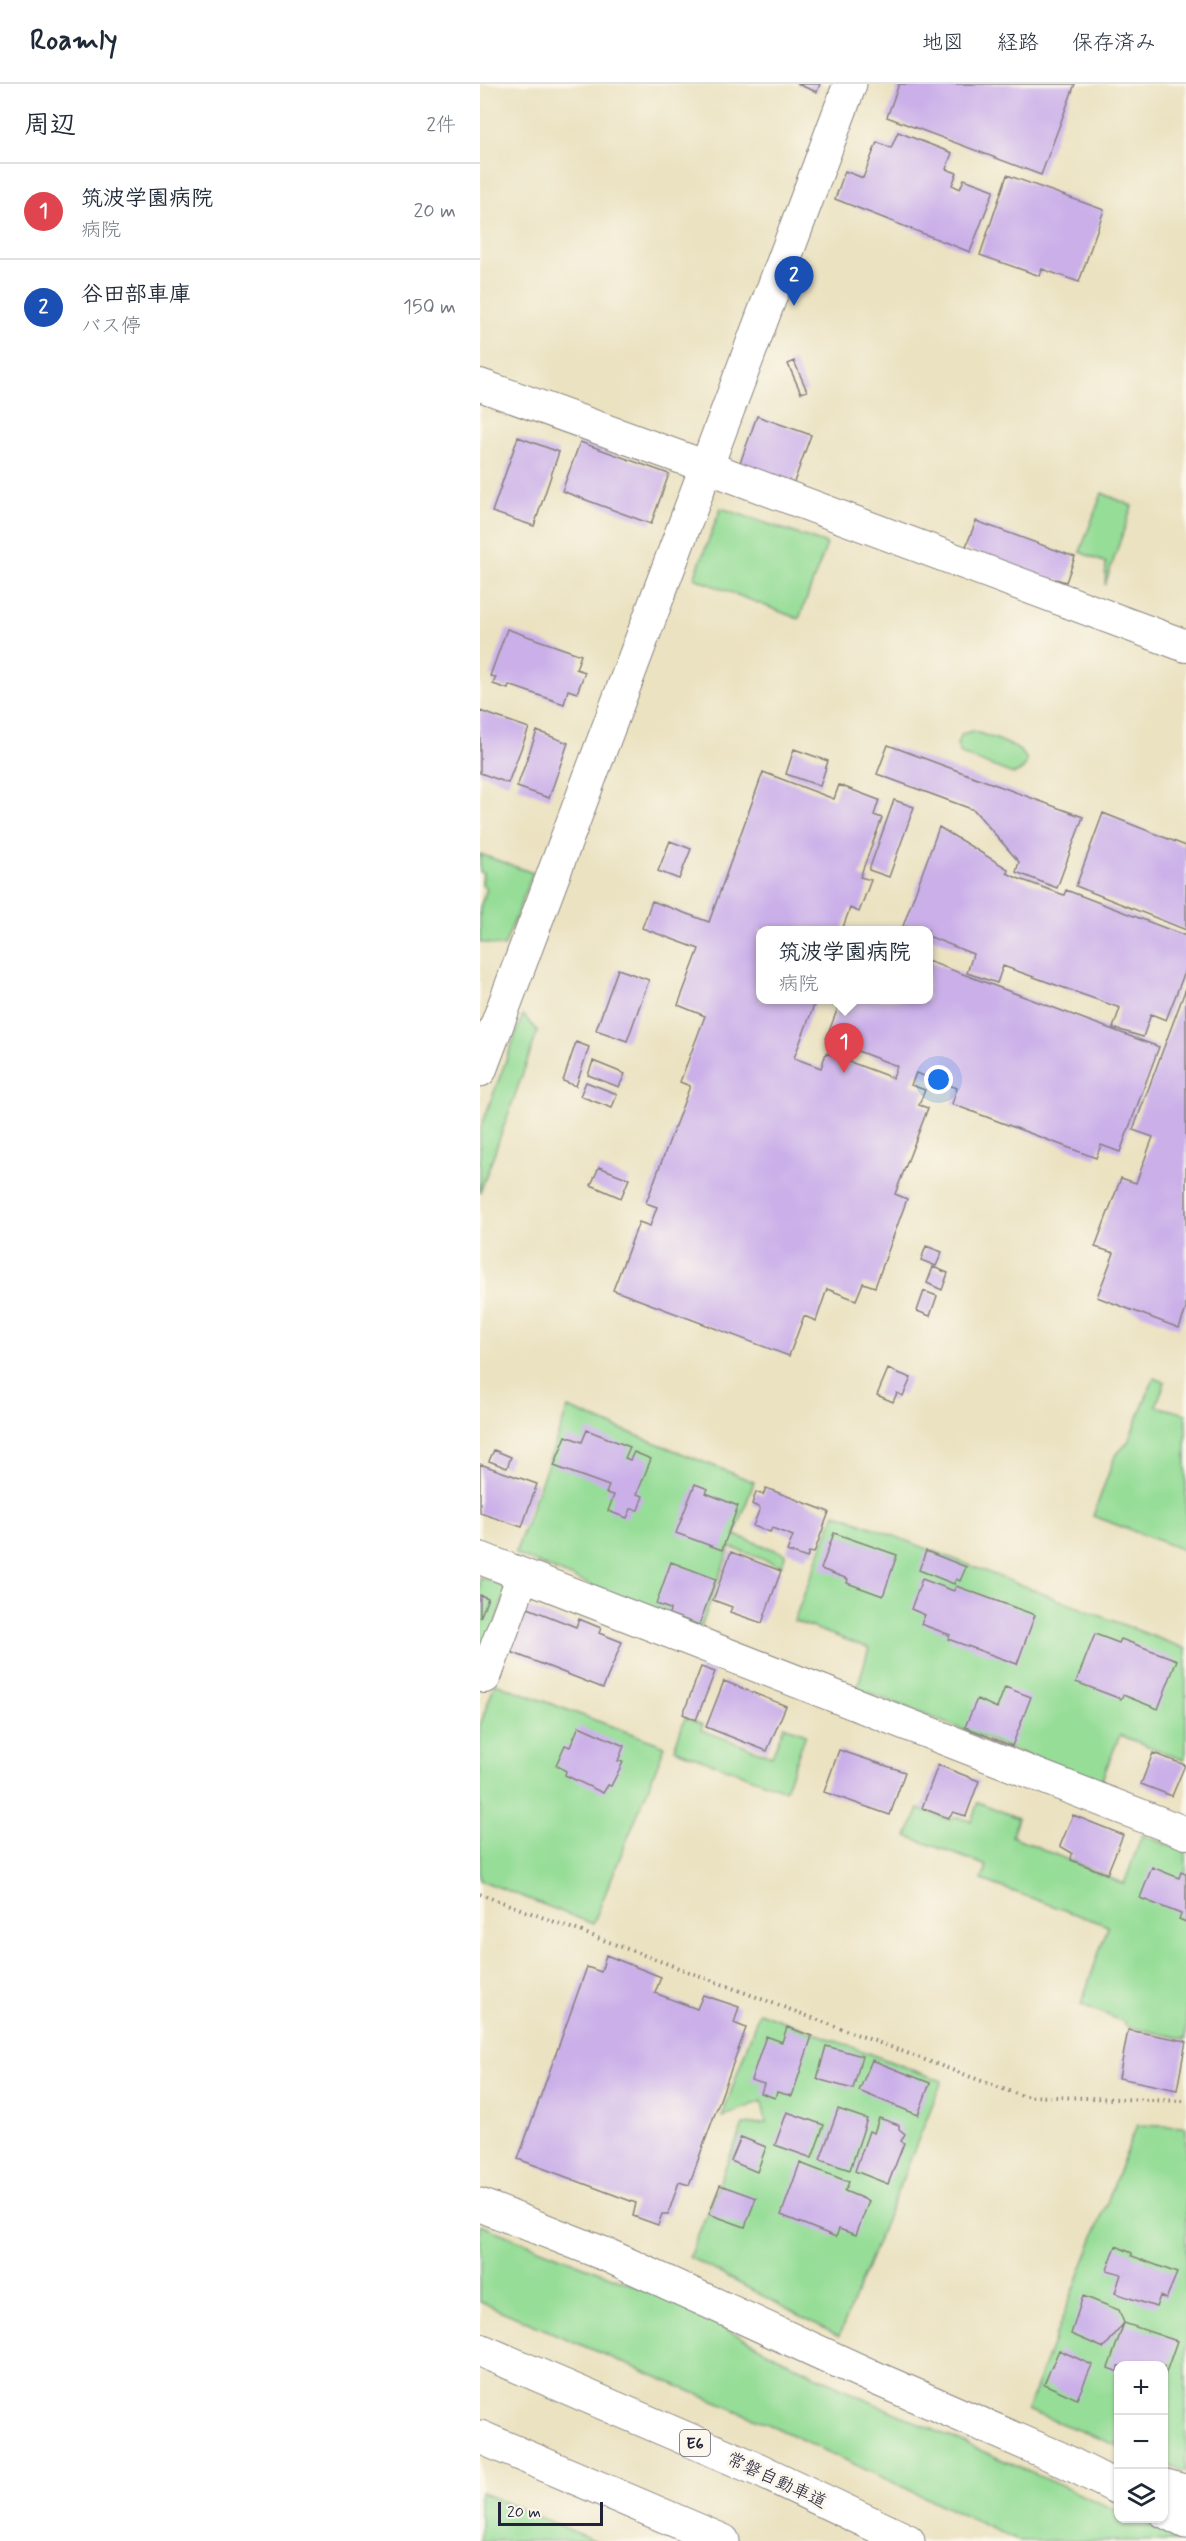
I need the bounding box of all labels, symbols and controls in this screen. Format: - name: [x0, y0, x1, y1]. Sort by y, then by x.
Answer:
- text: Roamly: [30, 23, 118, 60]
- text: 地図: [922, 29, 964, 57]
- text: 経路: [997, 29, 1039, 57]
- text: 保存済み: [1072, 29, 1156, 57]
- text: 周辺: [24, 109, 76, 143]
- text: 2件: [426, 112, 456, 139]
- text: 筑波学園病院: [81, 185, 213, 213]
- text: 1: [39, 198, 48, 225]
- text: 20 m: [413, 198, 456, 225]
- text: 病院: [81, 217, 121, 244]
- pin: 2: [774, 256, 814, 306]
- text: 谷田部車庫: [81, 281, 191, 309]
- text: 2: [39, 294, 48, 321]
- text: 150 m: [403, 294, 456, 321]
- text: バス停: [81, 313, 141, 340]
- popup: [756, 926, 933, 1004]
- text: 筑波学園病院: [778, 939, 911, 967]
- text: 病院: [778, 971, 818, 998]
- pin: 1: [824, 1024, 864, 1073]
- your location: [924, 1065, 953, 1094]
- map controls: [1114, 2361, 1168, 2523]
- button: +: [1114, 2361, 1168, 2415]
- button: −: [1114, 2415, 1168, 2469]
- road number: E6: [680, 2430, 710, 2456]
- street label: 常磐自動車道: [723, 2447, 831, 2515]
- button: layers: [1114, 2469, 1168, 2523]
- scale bar: [498, 2499, 603, 2526]
- text: 20 m: [507, 2502, 541, 2523]

